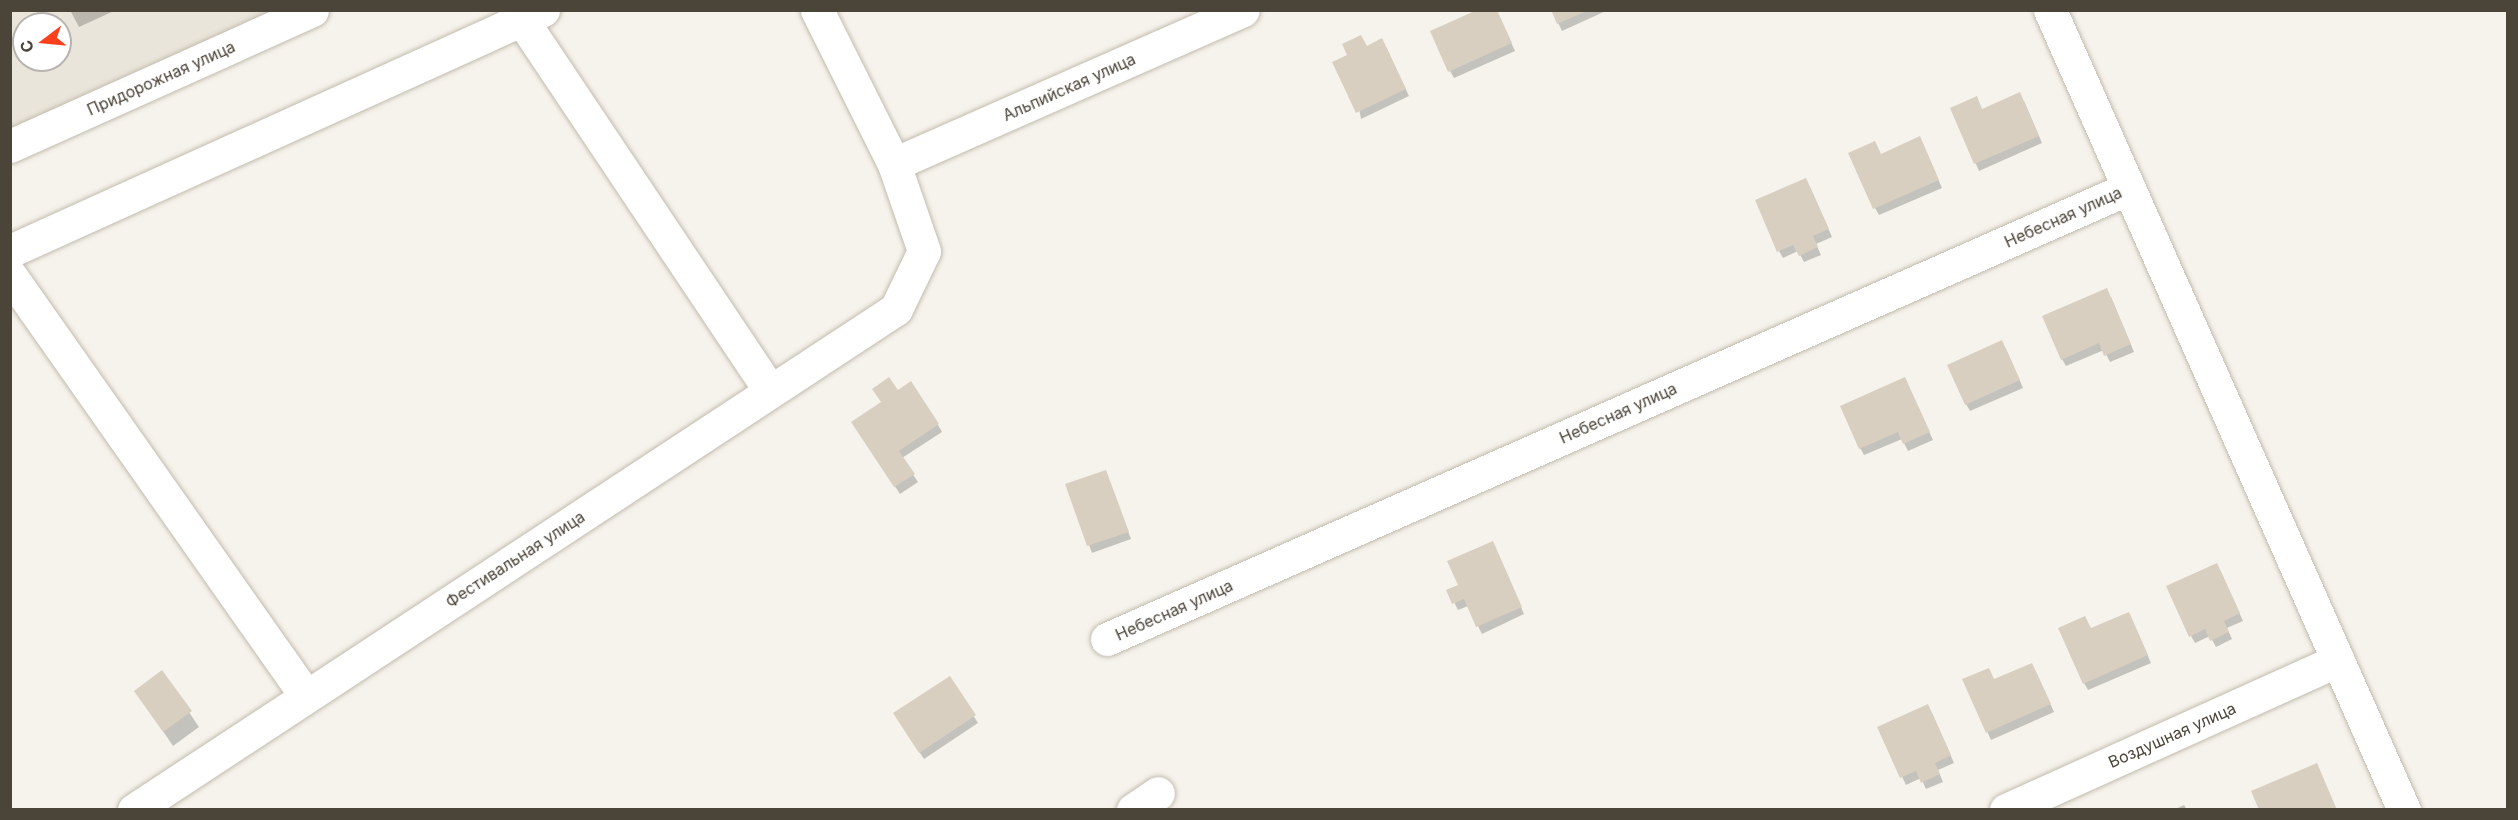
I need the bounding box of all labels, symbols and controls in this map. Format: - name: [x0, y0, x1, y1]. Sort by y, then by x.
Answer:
- north arrow: [12, 12, 72, 72]
- street label: Придорожная улица: [84, 37, 238, 119]
- text: С: [15, 38, 38, 55]
- street label: Альпийская улица: [1000, 49, 1138, 125]
- street label: Небесная улица: [2001, 183, 2125, 251]
- street label: Небесная улица: [1556, 379, 1680, 447]
- street label: Фестивальная улица: [442, 507, 588, 611]
- street label: Небесная улица: [1112, 576, 1236, 644]
- street label: Воздушная улица: [2105, 698, 2239, 772]

